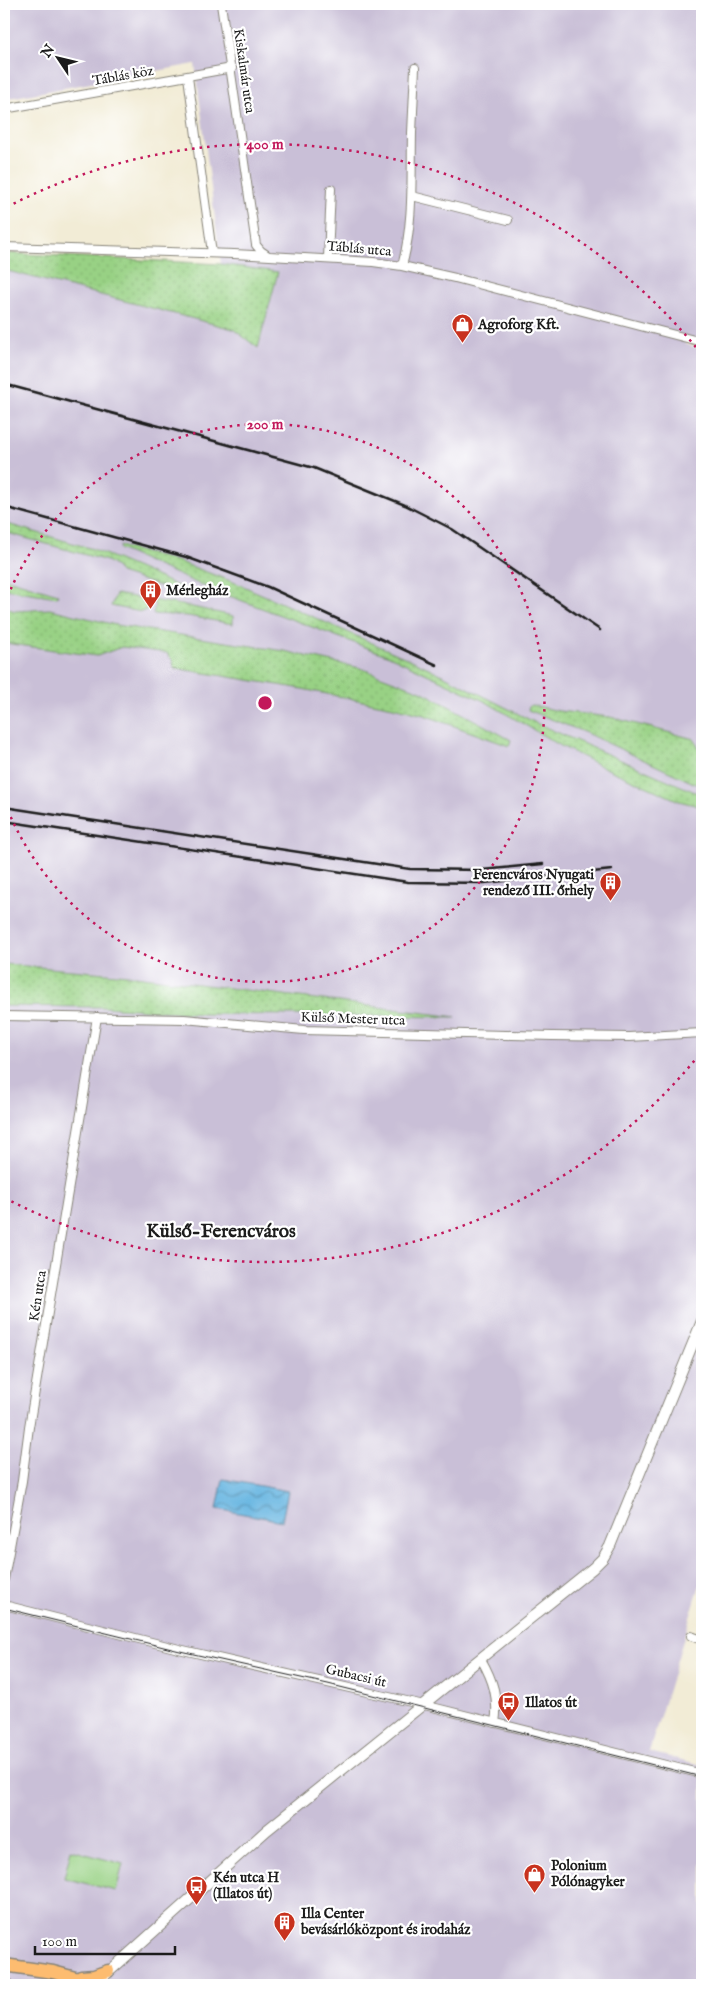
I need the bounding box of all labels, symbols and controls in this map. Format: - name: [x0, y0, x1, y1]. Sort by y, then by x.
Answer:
- street label: Kiskalmár utca: [229, 27, 259, 115]
- north arrow: [32, 32, 82, 82]
- text: N: [37, 41, 59, 62]
- street label: Táblás köz: [91, 62, 156, 90]
- text: 400 m: [247, 135, 284, 154]
- street label: Táblás utca: [326, 237, 393, 261]
- shop icon: Agroforg Kft.: [450, 313, 474, 344]
- place label: Agroforg Kft.: [477, 316, 559, 334]
- text: 200 m: [247, 415, 284, 434]
- building icon: Mérlegház: [138, 579, 162, 610]
- place label: Mérlegház: [166, 582, 229, 600]
- centre of rings: [256, 694, 274, 712]
- place label: Ferencváros Nyugati rendező III. őrhely: [473, 866, 595, 900]
- building icon: Ferencváros Nyugati rendező III. őrhely: [598, 871, 622, 902]
- street label: Külső Mester utca: [300, 1008, 407, 1030]
- district label: Külső-Ferencváros: [146, 1220, 296, 1244]
- street label: Kén utca: [25, 1268, 51, 1323]
- street label: Gubacsi út: [324, 1660, 388, 1692]
- bus stop icon: Illatos út: [497, 1691, 521, 1722]
- place label: Illatos út: [525, 1694, 577, 1712]
- place label: Polonium Pólónagyker: [551, 1857, 626, 1891]
- shop icon: Polonium Pólónagyker: [523, 1862, 547, 1893]
- place label: Kén utca H (Illatos út): [213, 1869, 279, 1903]
- bus stop icon: Kén utca H (Illatos út): [185, 1874, 209, 1905]
- place label: Illa Center bevásárlóközpont és irodaház: [300, 1905, 471, 1939]
- building icon: Illa Center bevásárlóközpont és irodaház: [273, 1910, 297, 1941]
- scale bar: [35, 1924, 175, 1956]
- text: 100 m: [42, 1932, 78, 1951]

